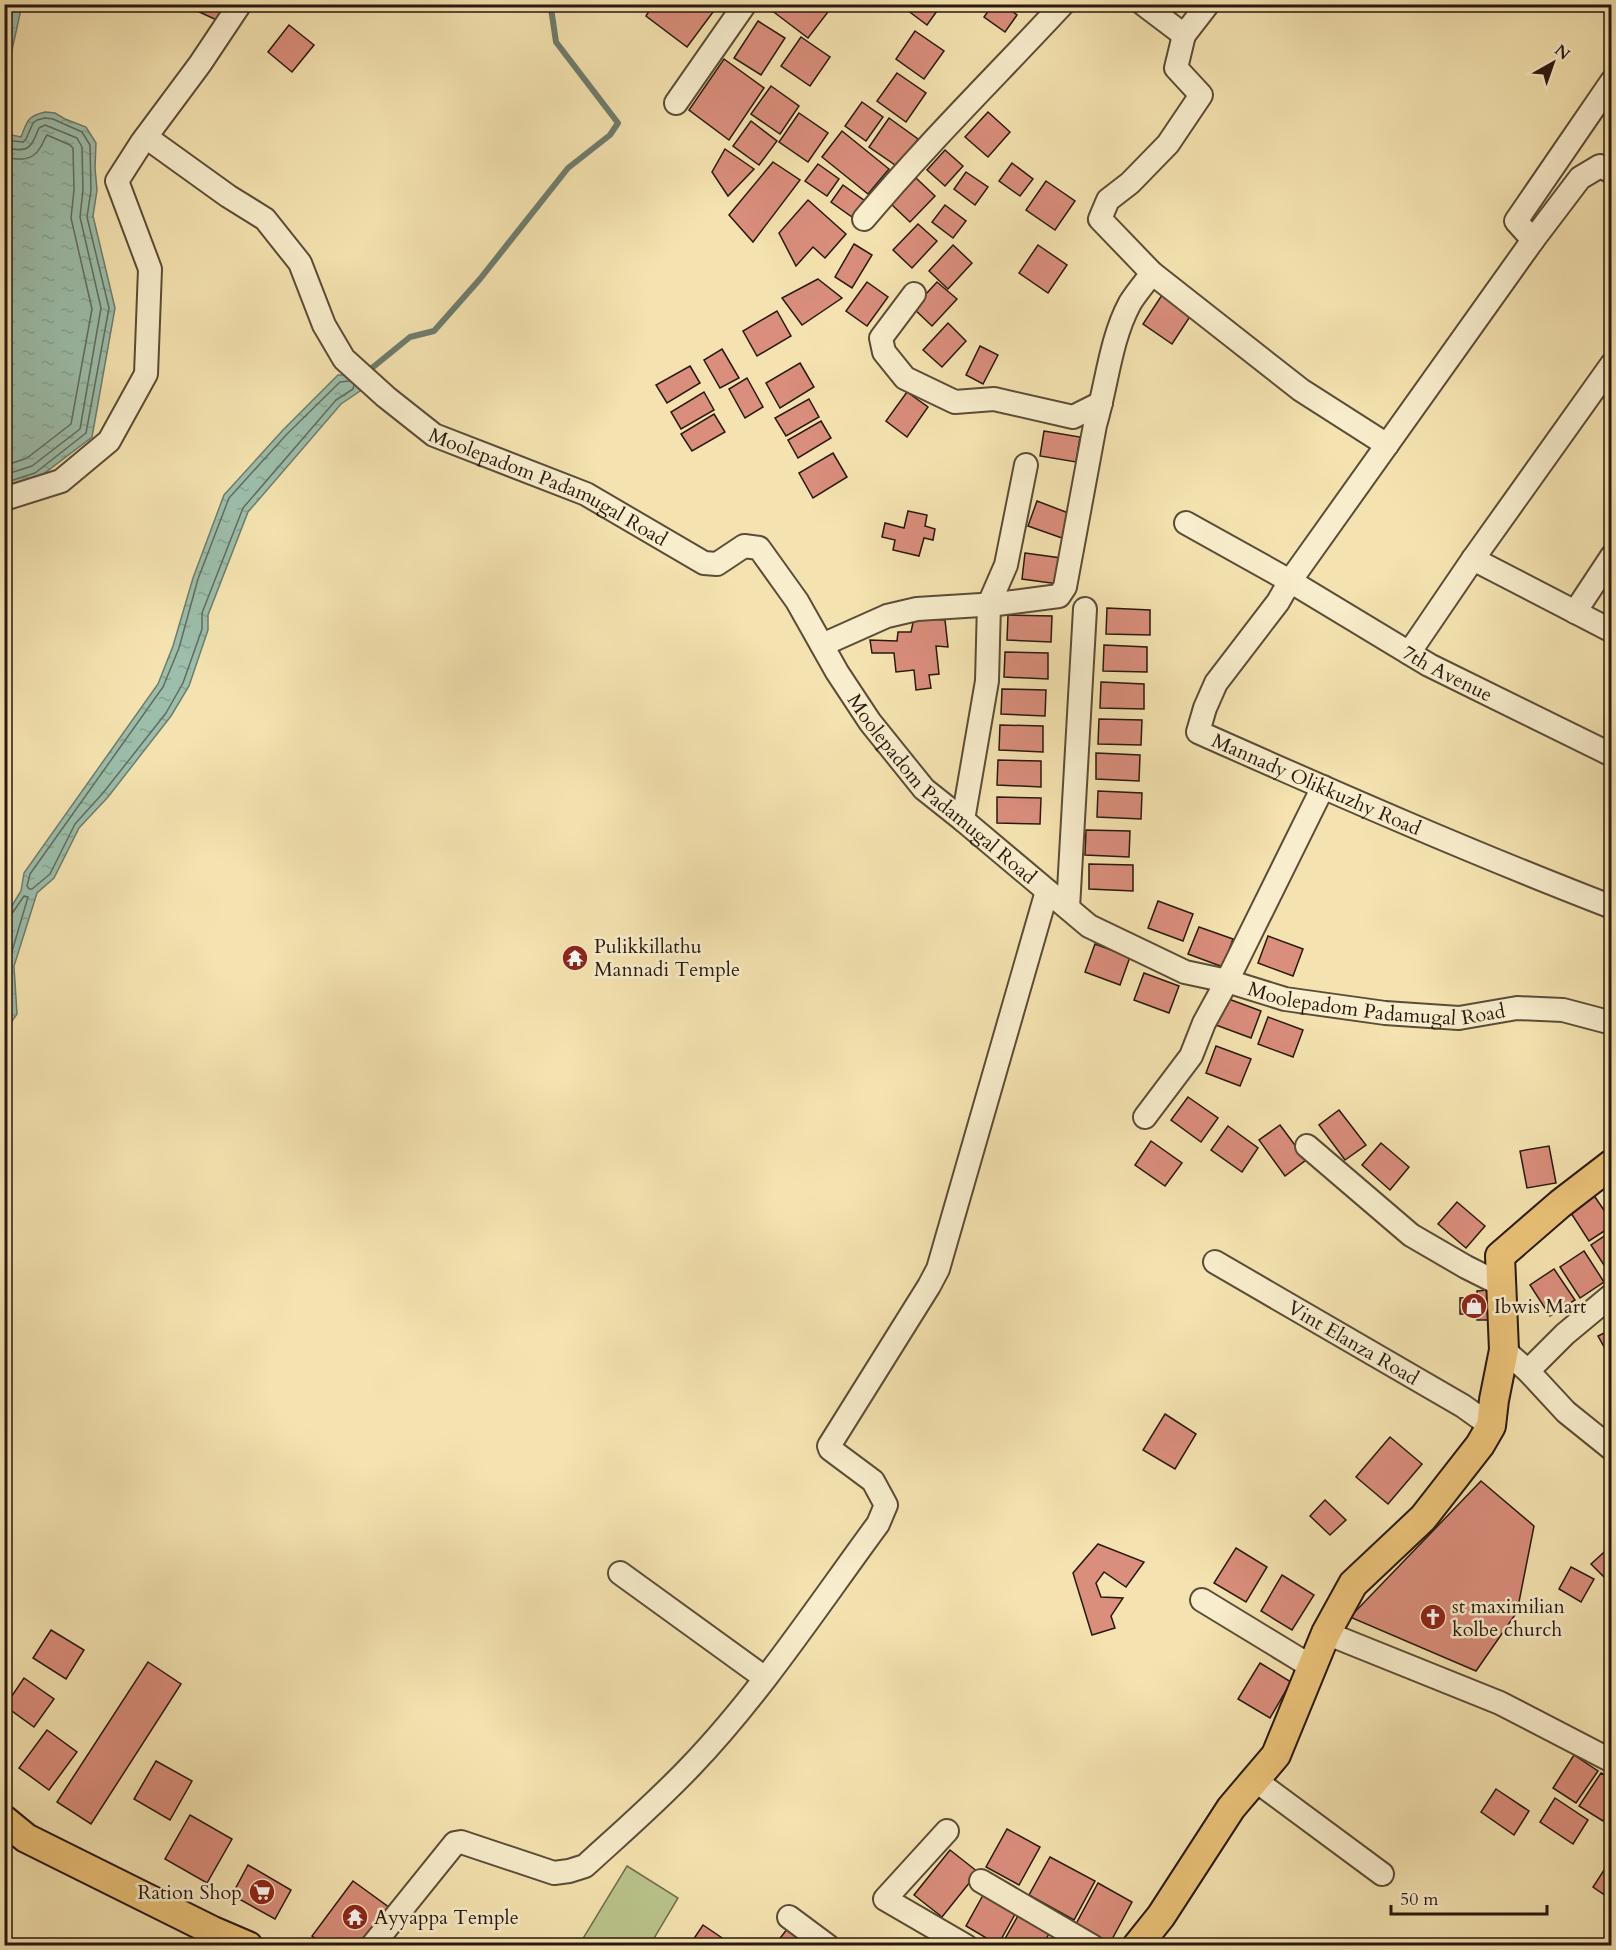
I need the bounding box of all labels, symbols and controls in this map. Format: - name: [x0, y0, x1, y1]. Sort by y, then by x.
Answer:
- north arrow: [1523, 33, 1583, 93]
- text: N: [1550, 39, 1574, 65]
- street label: Moolepadom Padamugal Road: [425, 421, 673, 552]
- street label: 7th Avenue: [1398, 639, 1497, 708]
- street label: Moolepadom Padamugal Road: [841, 688, 1043, 890]
- street label: Mannady Olikkuzhy Road: [1208, 726, 1426, 842]
- place label: Pulikkillathu Mannadi Temple: [594, 933, 740, 983]
- temple icon: Pulikkillathu Mannadi Temple: [560, 943, 590, 973]
- street label: Moolepadom Padamugal Road: [1245, 975, 1507, 1032]
- shop icon: Ibwis Mart: [1459, 1291, 1489, 1321]
- place label: Ibwis Mart: [1494, 1293, 1587, 1320]
- street label: Vint Elanza Road: [1283, 1294, 1424, 1391]
- place label: st maximilian kolbe church: [1452, 1593, 1565, 1643]
- church icon: st maximilian kolbe church: [1418, 1602, 1448, 1632]
- supermarket icon: Ration Shop: [247, 1877, 277, 1907]
- scale bar: [1391, 1878, 1547, 1916]
- place label: Ration Shop: [138, 1879, 242, 1906]
- text: 50 m: [1400, 1887, 1439, 1912]
- temple icon: Ayyappa Temple: [340, 1902, 370, 1932]
- place label: Ayyappa Temple: [374, 1904, 519, 1931]

